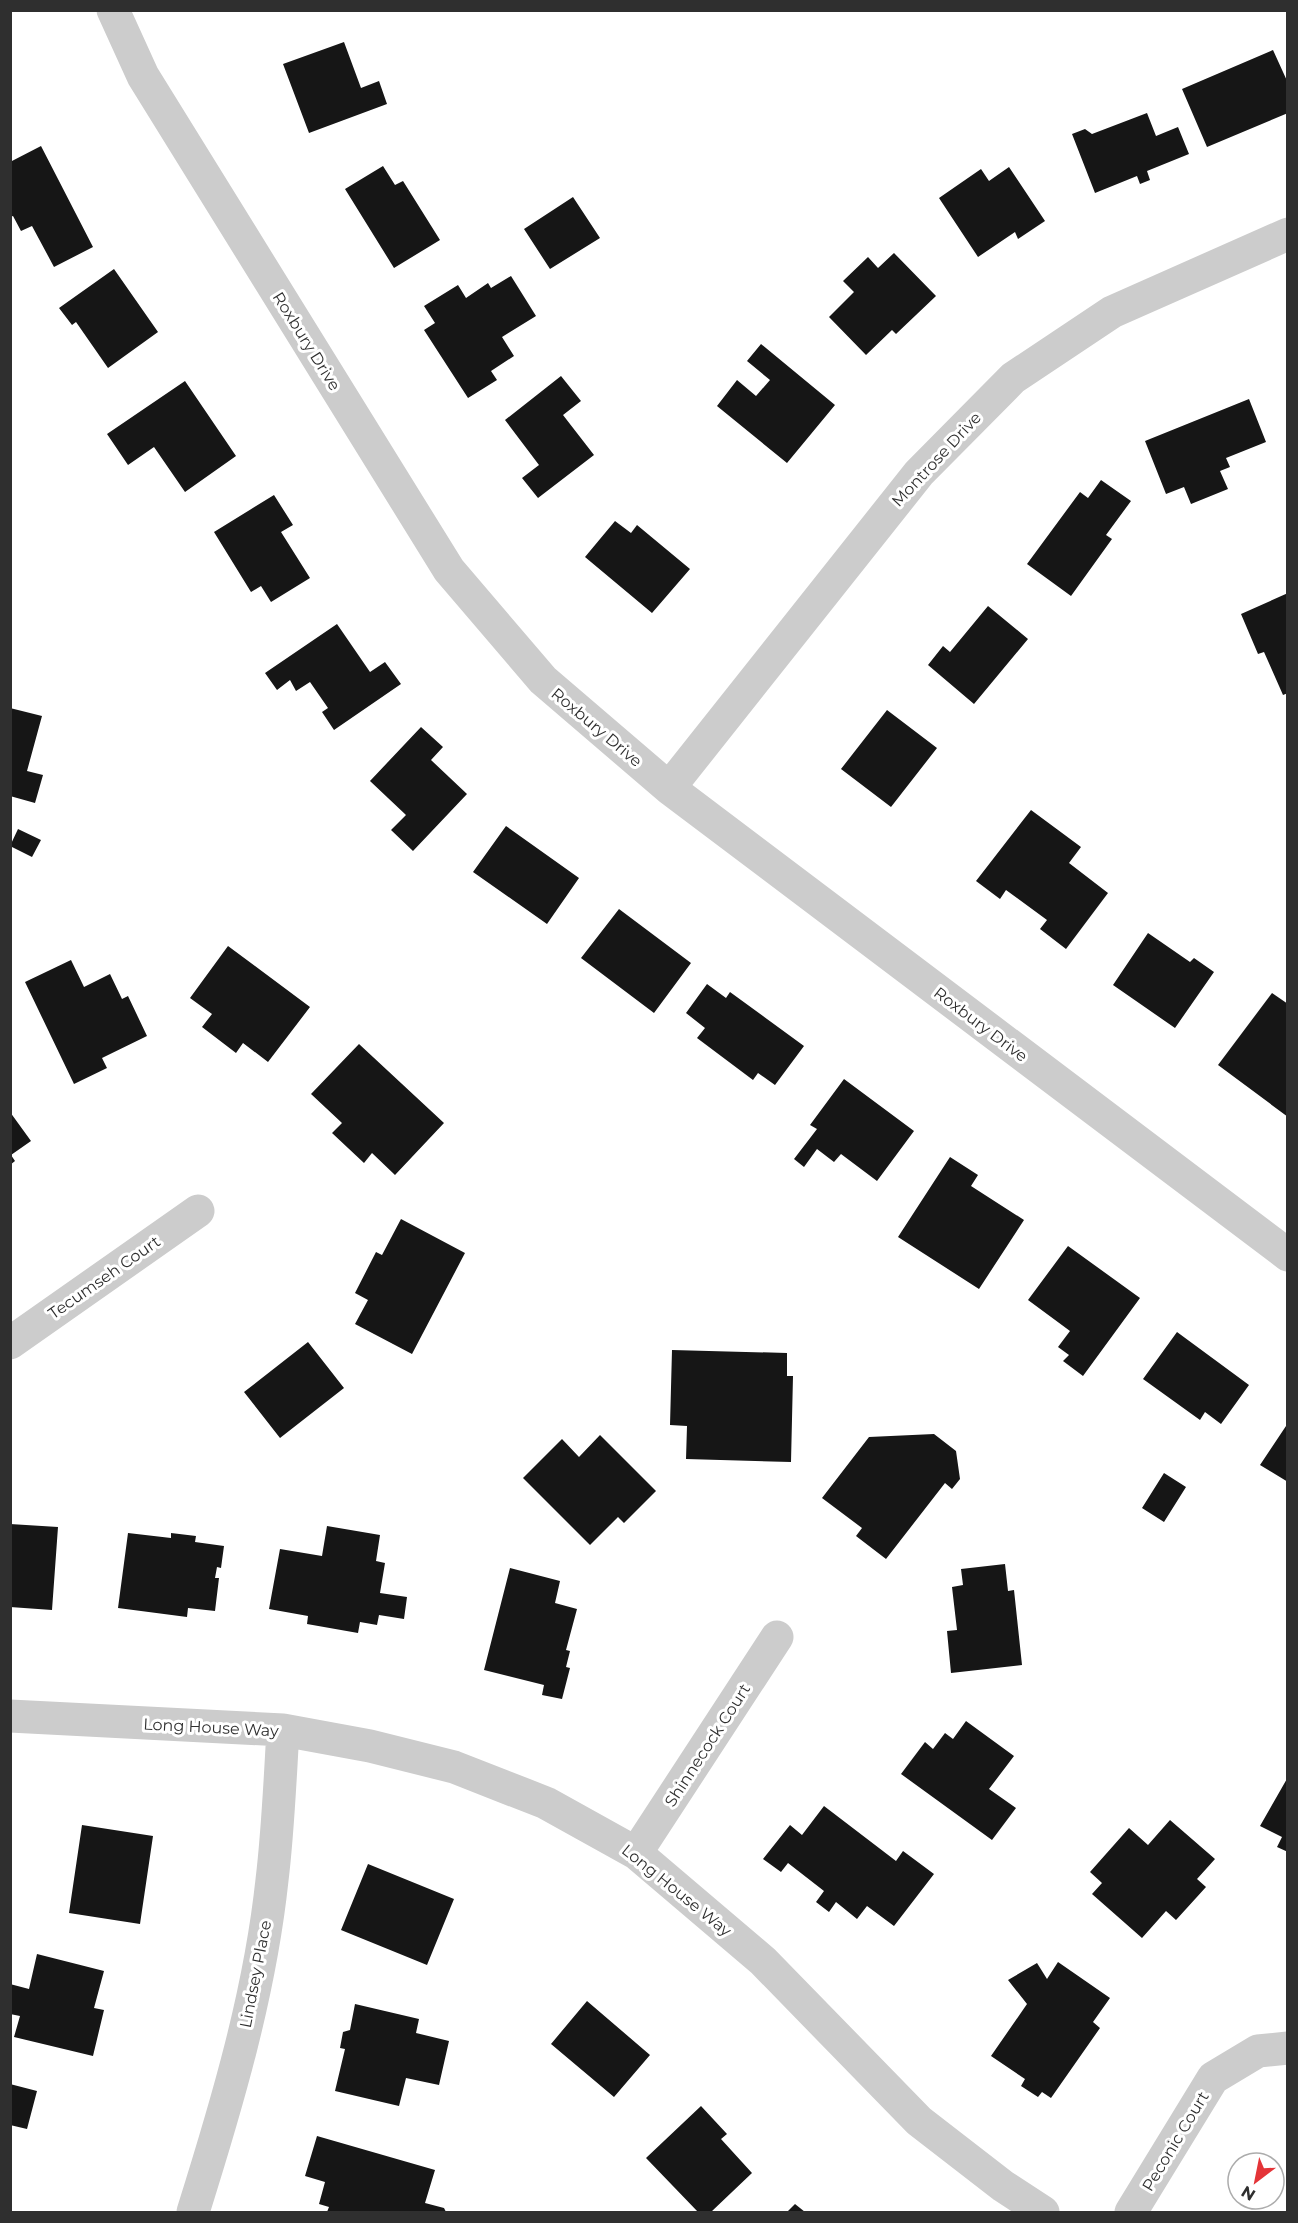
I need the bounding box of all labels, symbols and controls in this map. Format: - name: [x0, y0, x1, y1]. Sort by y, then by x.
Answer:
- street label: Roxbury Drive: [269, 289, 344, 394]
- street label: Montrose Drive: [888, 408, 985, 511]
- street label: Roxbury Drive: [547, 684, 646, 771]
- street label: Roxbury Drive: [930, 983, 1031, 1066]
- street label: Tecumseh Court: [45, 1231, 164, 1323]
- street label: Shinnecock Court: [661, 1680, 755, 1810]
- street label: Long House Way: [143, 1714, 279, 1741]
- street label: Long House Way: [618, 1840, 736, 1941]
- street label: Lindsey Place: [236, 1919, 275, 2030]
- street label: Peconic Court: [1138, 2087, 1213, 2195]
- north arrow: [1226, 2151, 1286, 2211]
- text: N: [1238, 2182, 1259, 2205]

